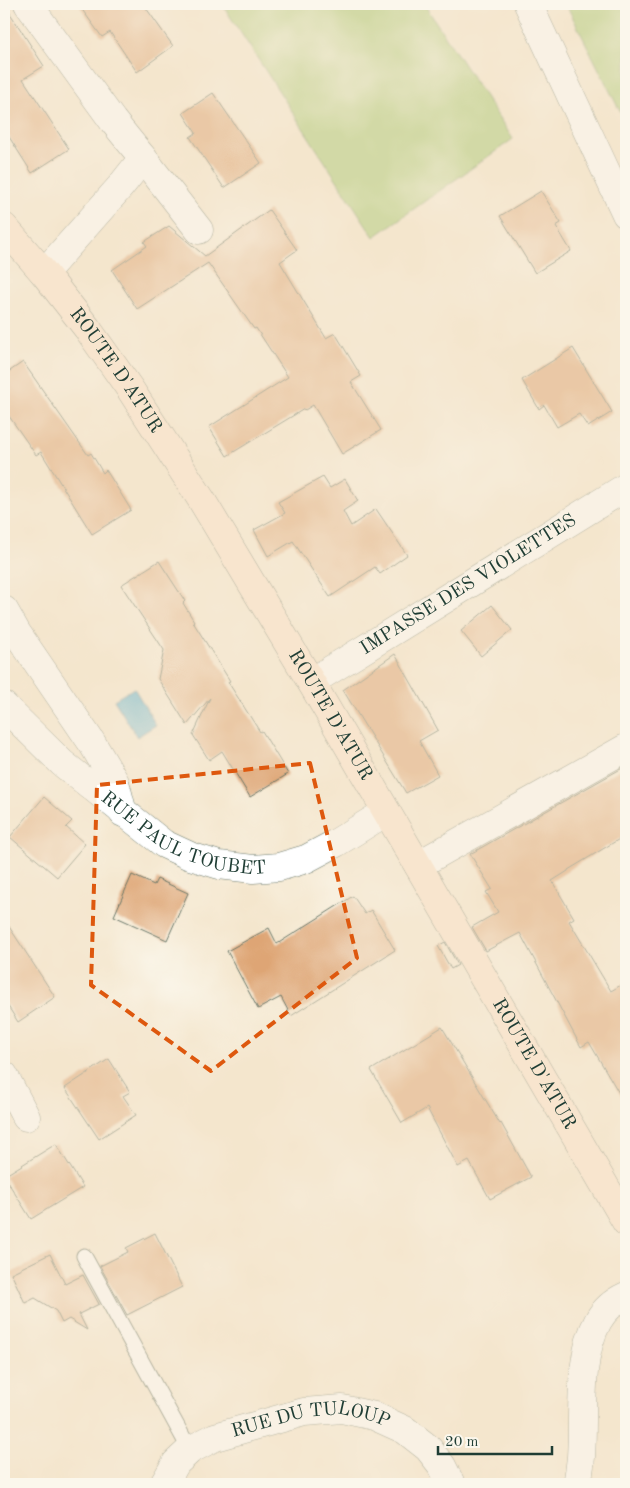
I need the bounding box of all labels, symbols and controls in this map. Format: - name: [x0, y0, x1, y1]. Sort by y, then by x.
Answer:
- street label: ROUTE D'ATUR: [66, 304, 165, 436]
- street label: IMPASSE DES VIOLETTES: [357, 511, 580, 659]
- street label: ROUTE D'ATUR: [285, 647, 376, 783]
- street label: RUE PAUL TOUBET: [97, 788, 267, 878]
- street label: ROUTE D'ATUR: [488, 995, 579, 1132]
- street label: RUE DU TULOUP: [229, 1399, 393, 1441]
- scale bar: [438, 1423, 551, 1455]
- text: 20 m: [445, 1435, 479, 1450]

